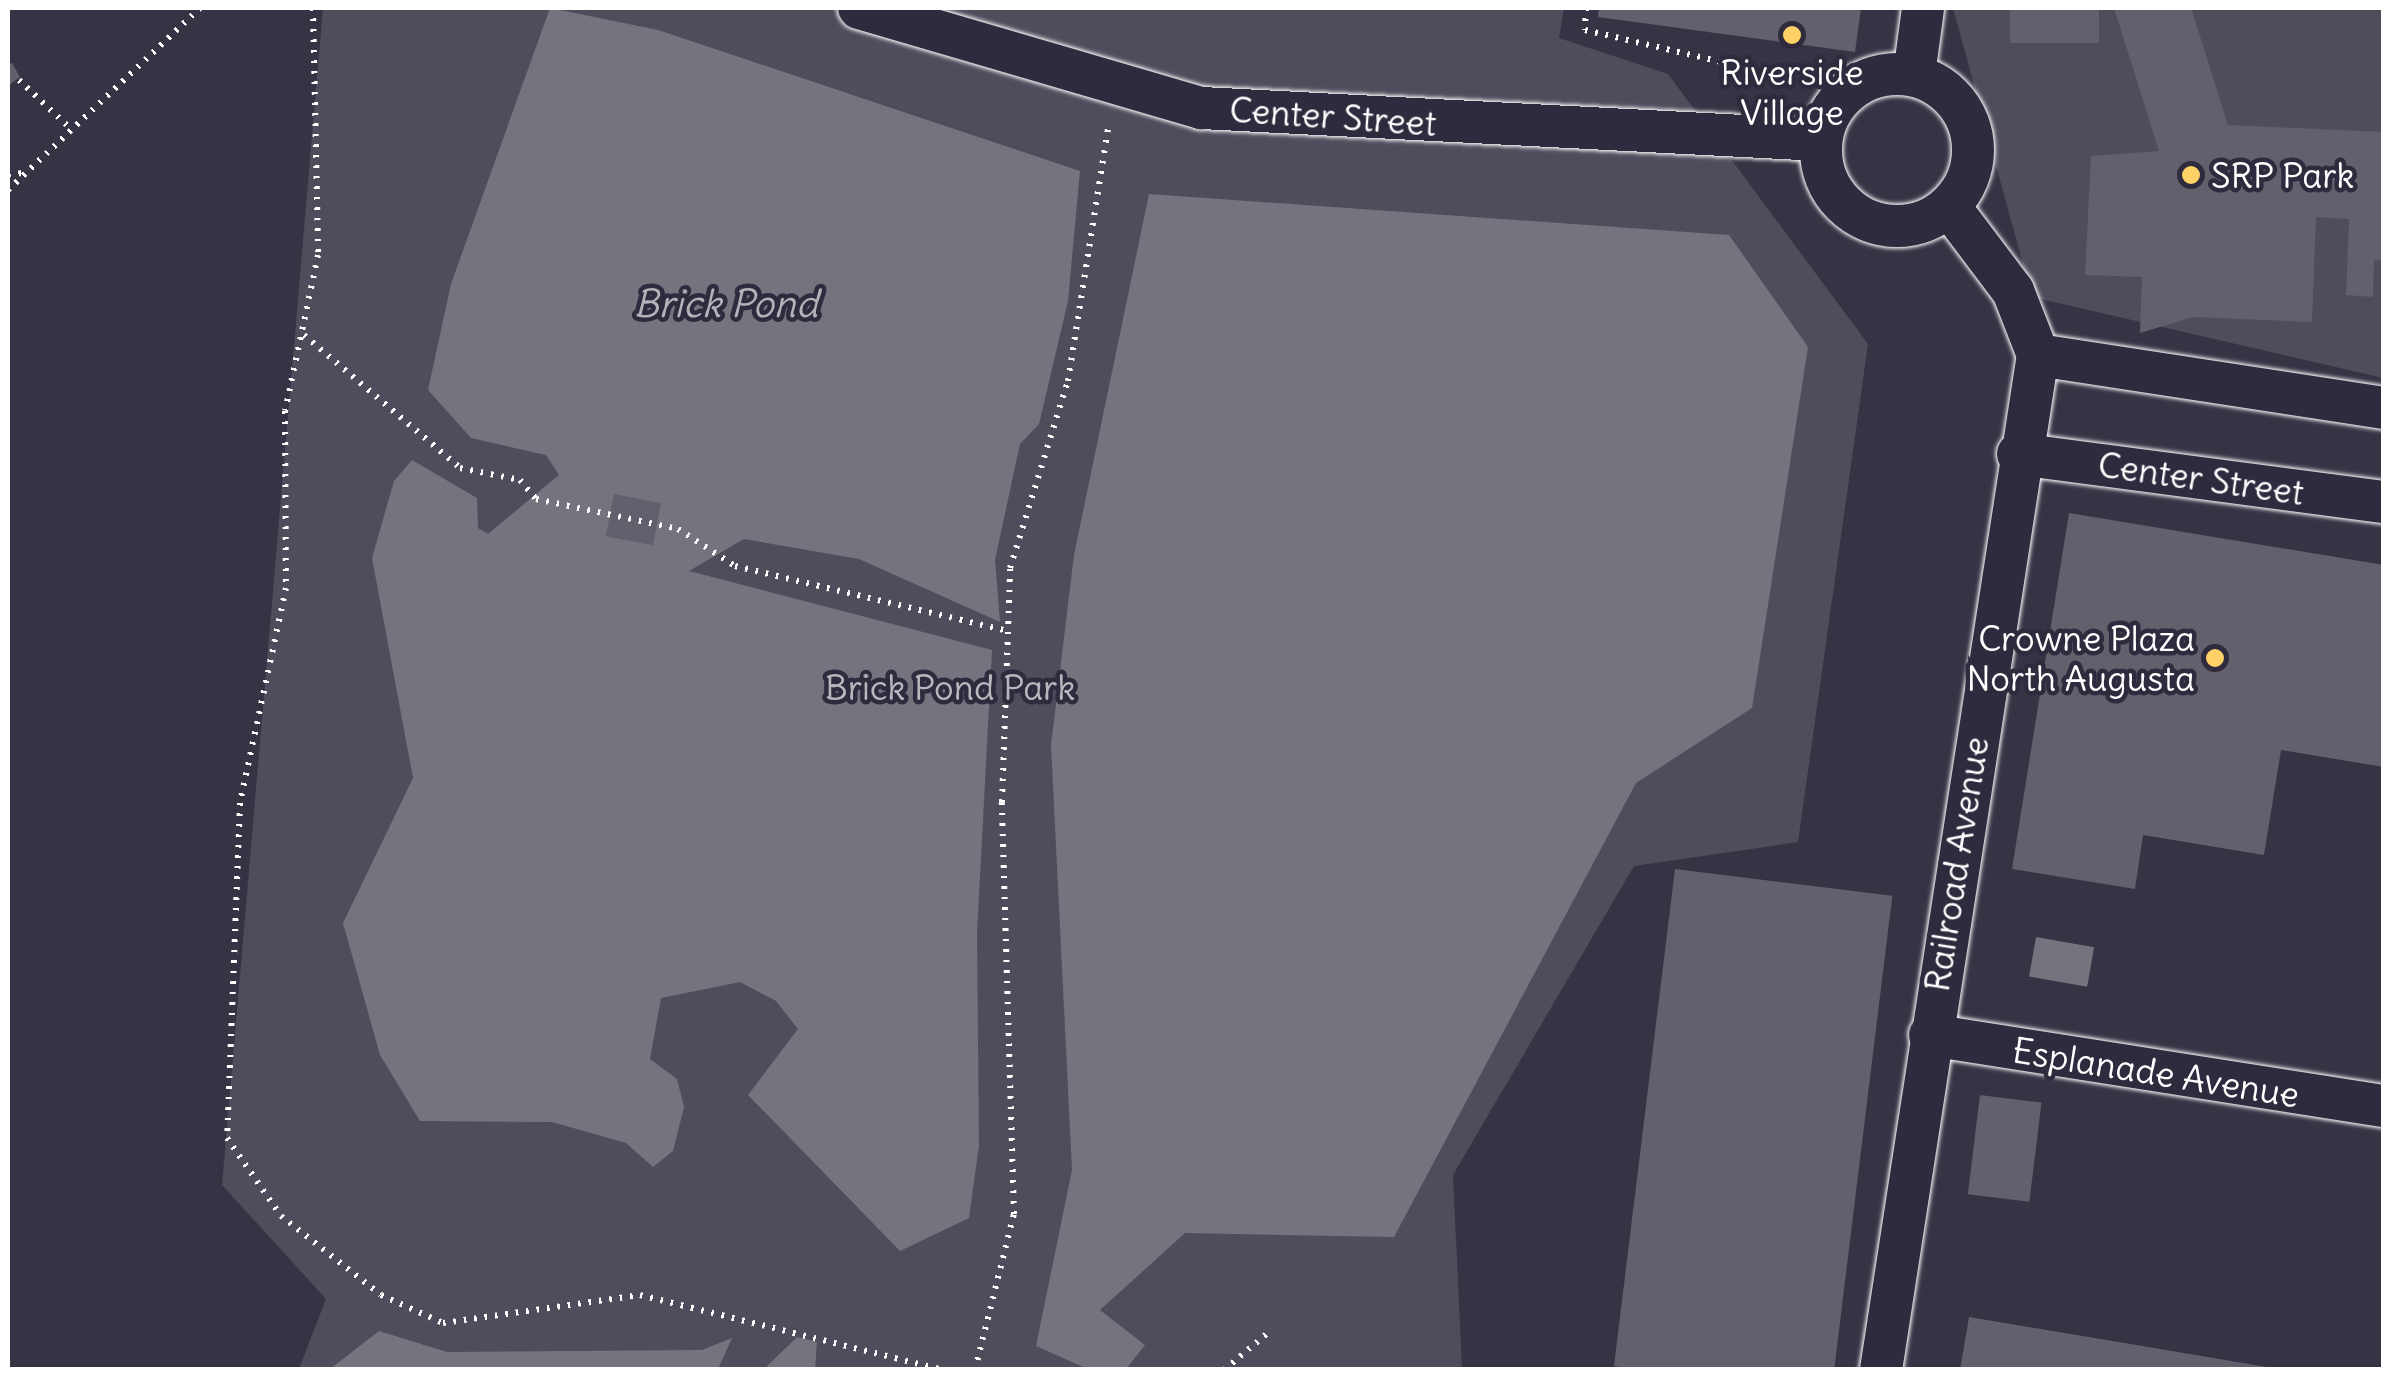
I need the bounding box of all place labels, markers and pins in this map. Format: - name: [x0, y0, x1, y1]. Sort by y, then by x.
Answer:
- marker: Riverside Village: [1781, 24, 1803, 46]
- place label: Riverside Village: [1720, 51, 1864, 133]
- place label: SRP Park: [2211, 154, 2354, 196]
- marker: SRP Park: [2180, 164, 2202, 186]
- place label: Crowne Plaza North Augusta: [1966, 617, 2195, 699]
- marker: Crowne Plaza North Augusta: [2204, 647, 2226, 669]

